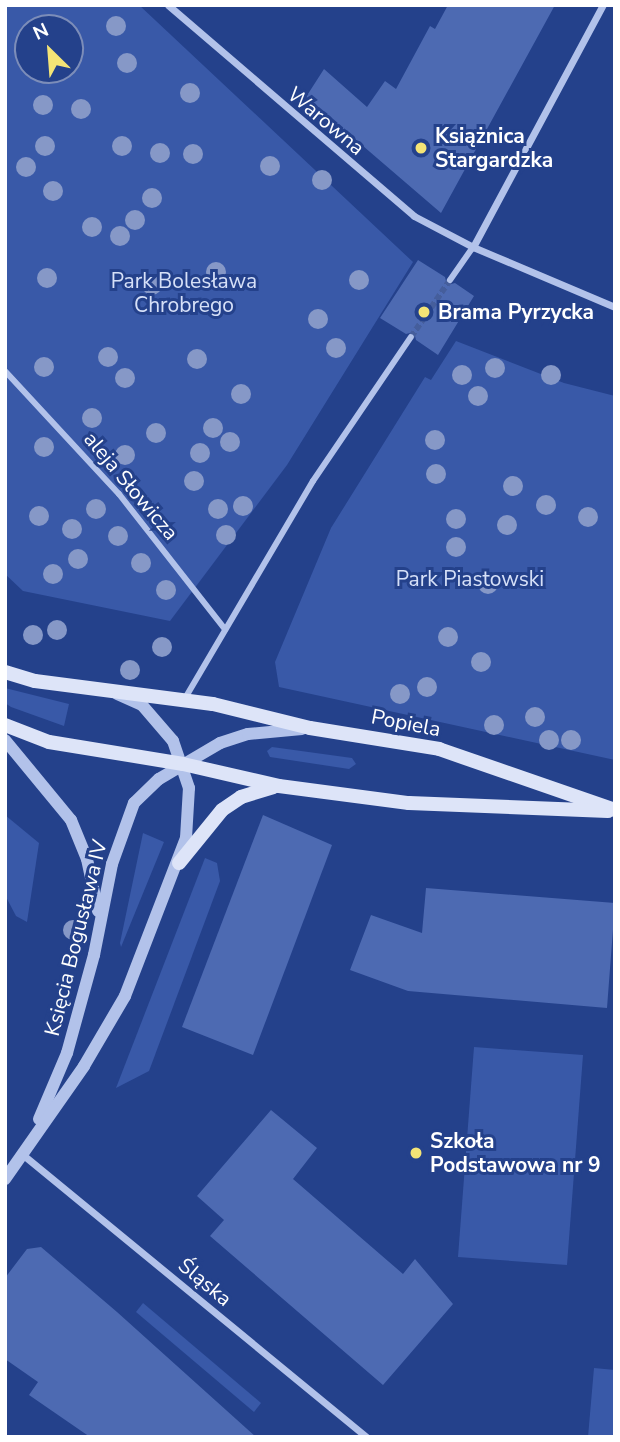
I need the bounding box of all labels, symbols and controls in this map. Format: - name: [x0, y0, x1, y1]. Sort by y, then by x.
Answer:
- north arrow: [14, 14, 84, 84]
- text: N: [29, 17, 53, 47]
- street label: Warowna: [282, 82, 370, 160]
- place label: Książnica Stargardzka: [435, 123, 553, 173]
- marker: Książnica Stargardzka: [413, 140, 429, 156]
- park label: Park Bolesława Chrobrego: [111, 268, 257, 318]
- place label: Brama Pyrzycka: [438, 299, 594, 325]
- marker: Brama Pyrzycka: [416, 304, 432, 320]
- street label: aleja Słowicza: [78, 427, 184, 545]
- park label: Park Piastowski: [396, 566, 544, 592]
- street label: Popiela: [369, 704, 443, 742]
- street label: Księcia Bogusława IV: [39, 837, 113, 1039]
- place label: Szkoła Podstawowa nr 9: [430, 1128, 601, 1178]
- marker: Szkoła Podstawowa nr 9: [408, 1145, 424, 1161]
- street label: Śląska: [173, 1252, 237, 1312]

